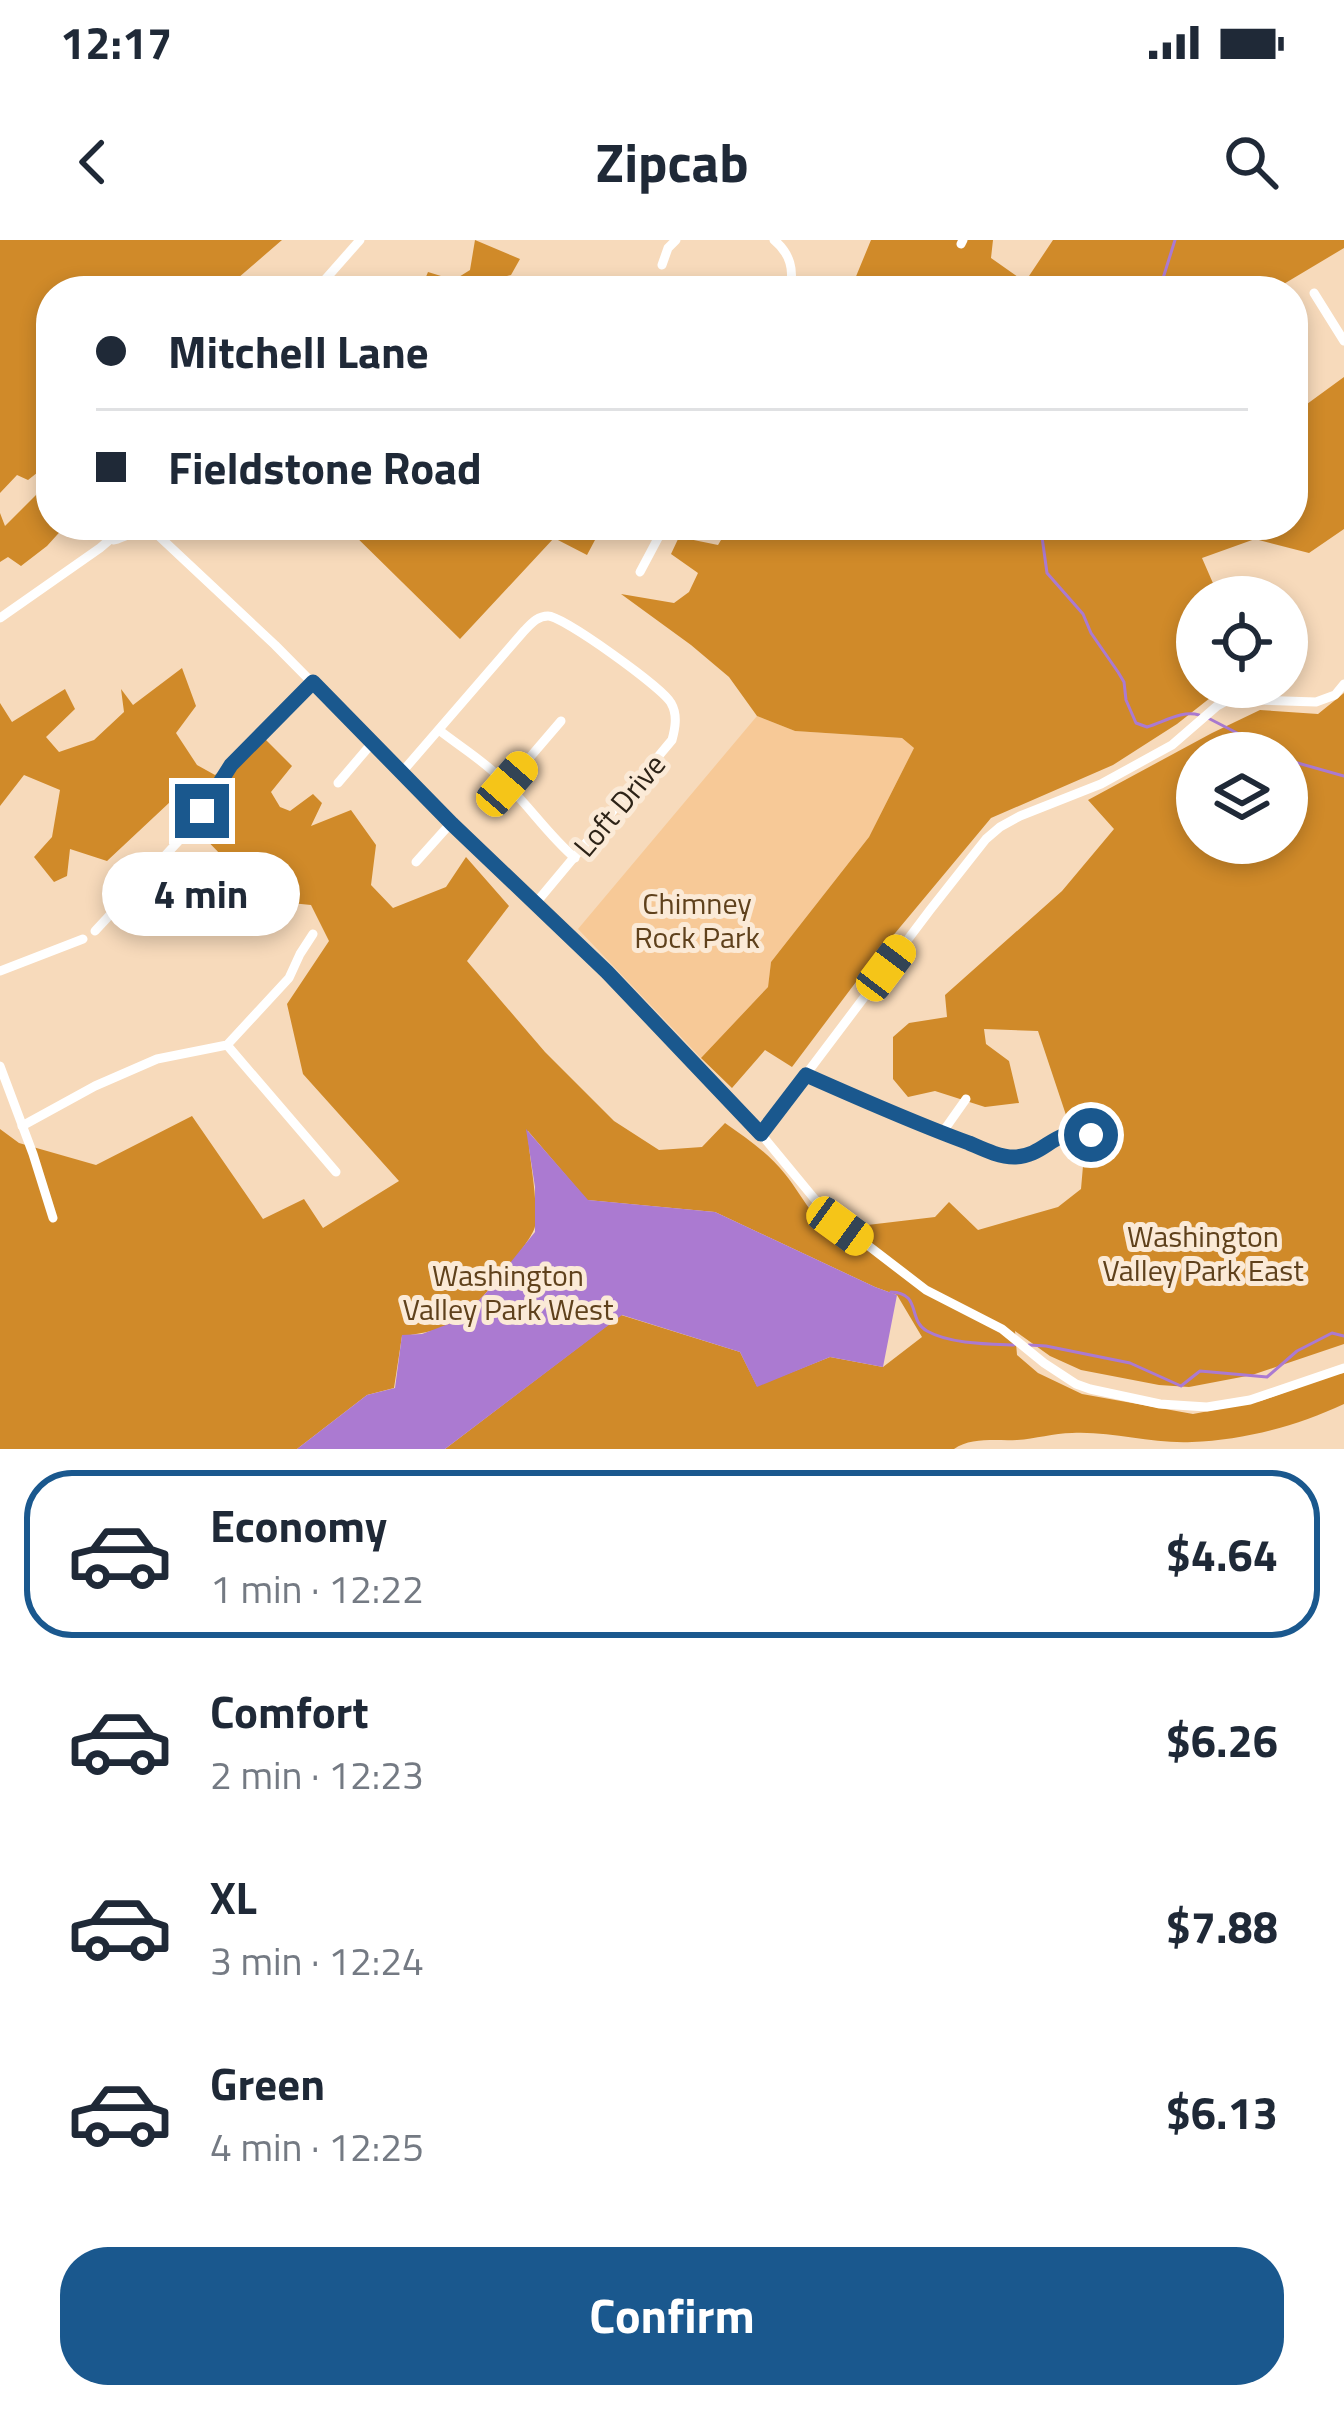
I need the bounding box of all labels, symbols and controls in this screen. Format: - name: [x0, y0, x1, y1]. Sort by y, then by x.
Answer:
- text: 12:17: [60, 8, 172, 76]
- text: Zipcab: [595, 121, 749, 203]
- icon: back: [60, 129, 126, 195]
- icon: search: [1218, 129, 1284, 195]
- text: Mitchell Lane: [168, 317, 429, 385]
- text: Fieldstone Road: [168, 433, 482, 501]
- map controls: [1176, 576, 1308, 864]
- button: locate: [1176, 576, 1308, 708]
- button: layers: [1176, 732, 1308, 864]
- street label: Loft Drive: [562, 743, 676, 867]
- car: [470, 745, 544, 823]
- route end: [175, 784, 229, 838]
- callout: 4 min: [103, 853, 301, 937]
- text: 4 min: [154, 864, 248, 923]
- park label: Chimney Rock Park: [634, 880, 760, 960]
- car: [850, 928, 922, 1008]
- route start: [1064, 1108, 1118, 1162]
- car: [800, 1190, 880, 1262]
- park label: Washington Valley Park East: [1102, 1213, 1304, 1293]
- park label: Washington Valley Park West: [402, 1252, 614, 1332]
- text: Economy: [210, 1491, 387, 1559]
- icon: car: [66, 1500, 174, 1608]
- text: $4.64: [1166, 1520, 1278, 1588]
- text: 1 min · 12:22: [210, 1559, 424, 1618]
- text: Comfort: [210, 1677, 369, 1745]
- icon: car: [66, 1686, 174, 1794]
- text: $6.26: [1166, 1706, 1278, 1774]
- text: 2 min · 12:23: [210, 1745, 424, 1804]
- text: XL: [210, 1863, 257, 1931]
- icon: car: [66, 1872, 174, 1980]
- text: $7.88: [1166, 1892, 1278, 1960]
- text: 3 min · 12:24: [210, 1931, 424, 1990]
- text: Green: [210, 2049, 325, 2117]
- icon: car: [66, 2058, 174, 2166]
- text: $6.13: [1166, 2078, 1278, 2146]
- text: 4 min · 12:25: [210, 2117, 424, 2176]
- button: Confirm: [60, 2247, 1284, 2385]

